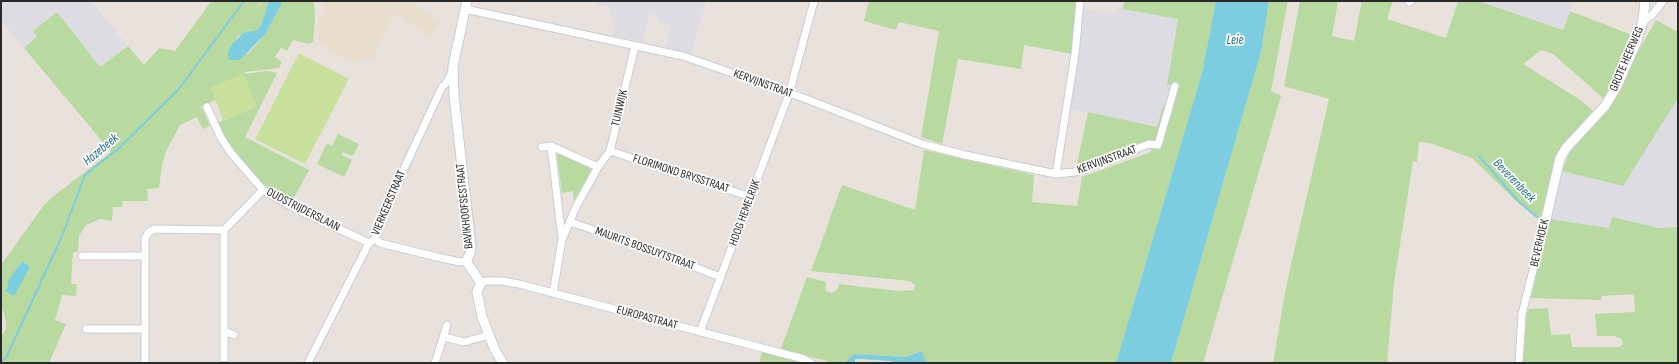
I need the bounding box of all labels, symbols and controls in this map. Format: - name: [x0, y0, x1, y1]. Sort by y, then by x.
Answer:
- street label: GROTE HEERWEG: [1607, 24, 1647, 94]
- water label: Leie: [1226, 33, 1244, 49]
- street label: KERVIJNSTRAAT: [731, 67, 795, 101]
- street label: TUINWIJK: [609, 88, 631, 128]
- water label: Hazebeek: [80, 131, 122, 169]
- street label: KERVIJNSTRAAT: [1075, 143, 1139, 177]
- street label: FLORIMOND BRYSSTRAAT: [631, 152, 731, 196]
- water label: Beverenbeek: [1489, 156, 1539, 206]
- street label: BAVIKHOOFSESTRAAT: [453, 162, 477, 250]
- street label: VIERKEERSTRAAT: [369, 168, 409, 238]
- street label: HOOG HEMELRIJK: [726, 178, 764, 248]
- street label: OUDSTRIJDERSLAAN: [264, 185, 342, 235]
- street label: BEVERHOEK: [1528, 218, 1552, 268]
- street label: MAURITS BOSSUYTSTRAAT: [593, 224, 697, 274]
- street label: EUROPASTRAAT: [615, 303, 679, 333]

